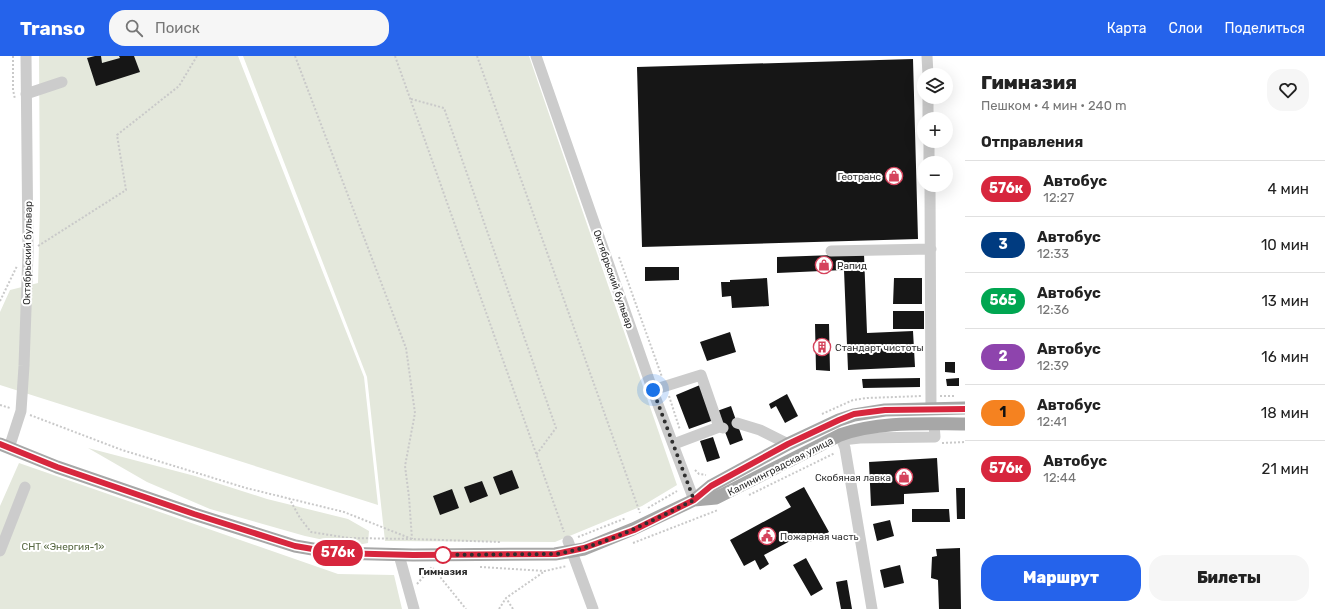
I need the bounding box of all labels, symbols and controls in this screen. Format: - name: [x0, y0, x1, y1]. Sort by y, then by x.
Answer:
- search box: [109, 10, 389, 46]
- text: Transo: [20, 17, 85, 40]
- icon: search: [123, 17, 145, 39]
- text: Поиск: [155, 19, 200, 37]
- text: Карта: [1107, 20, 1147, 37]
- text: Слои: [1169, 20, 1203, 37]
- text: Поделиться: [1225, 20, 1305, 37]
- map controls: [917, 68, 953, 192]
- button: layers: [917, 68, 953, 104]
- button: heart: [1267, 69, 1309, 111]
- text: Гимназия: [981, 71, 1077, 94]
- text: Пешком · 4 мин · 240 m: [981, 98, 1127, 113]
- button: +: [917, 112, 953, 148]
- text: Отправления: [981, 133, 1083, 151]
- button: −: [917, 156, 953, 192]
- shop icon: Геотранс: [884, 166, 904, 186]
- place label: Геотранс: [837, 171, 881, 183]
- text: Автобус: [1043, 172, 1107, 190]
- text: 576к: [989, 180, 1023, 197]
- text: 4 мин: [1268, 180, 1309, 198]
- text: 12:27: [1043, 190, 1074, 205]
- street label: Октябрьский бульвар: [21, 201, 35, 305]
- street label: Октябрьский бульвар: [590, 228, 636, 330]
- text: Автобус: [1037, 228, 1101, 246]
- text: 3: [998, 236, 1008, 253]
- text: 10 мин: [1261, 236, 1309, 254]
- text: 12:33: [1037, 246, 1069, 261]
- shop icon: Рапид: [814, 255, 834, 275]
- place label: Рапид: [837, 260, 867, 272]
- text: Автобус: [1037, 284, 1101, 302]
- text: 565: [989, 292, 1017, 309]
- text: 13 мин: [1261, 292, 1309, 310]
- text: 12:36: [1037, 302, 1069, 317]
- building icon: Стандарт чистоты: [812, 337, 832, 357]
- text: Автобус: [1037, 340, 1101, 358]
- place label: Стандарт чистоты: [835, 342, 924, 354]
- text: 2: [998, 348, 1008, 365]
- text: 16 мин: [1261, 348, 1309, 366]
- text: 12:39: [1037, 358, 1069, 373]
- your location: [643, 380, 663, 400]
- text: Автобус: [1037, 396, 1101, 414]
- text: 1: [1000, 404, 1006, 421]
- text: 18 мин: [1261, 404, 1309, 422]
- text: 12:41: [1037, 414, 1067, 429]
- street label: Калининградская улица: [726, 435, 835, 499]
- text: Автобус: [1043, 452, 1107, 470]
- text: 576к: [989, 460, 1023, 477]
- text: 21 мин: [1262, 460, 1309, 478]
- shop icon: Скобяная лавка: [894, 467, 914, 487]
- text: 12:44: [1043, 470, 1076, 485]
- place label: Скобяная лавка: [815, 472, 891, 484]
- public building icon: Пожарная часть: [757, 526, 777, 546]
- place label: Пожарная часть: [780, 531, 859, 543]
- line badge: 576к: [310, 540, 366, 566]
- park label: СНТ «Энергия-1»: [22, 541, 104, 553]
- text: 576к: [321, 544, 355, 561]
- marker: Гимназия: [434, 546, 452, 564]
- button: Маршрут: [981, 555, 1141, 601]
- button: Билеты: [1149, 555, 1309, 601]
- place label: Гимназия: [418, 566, 468, 578]

